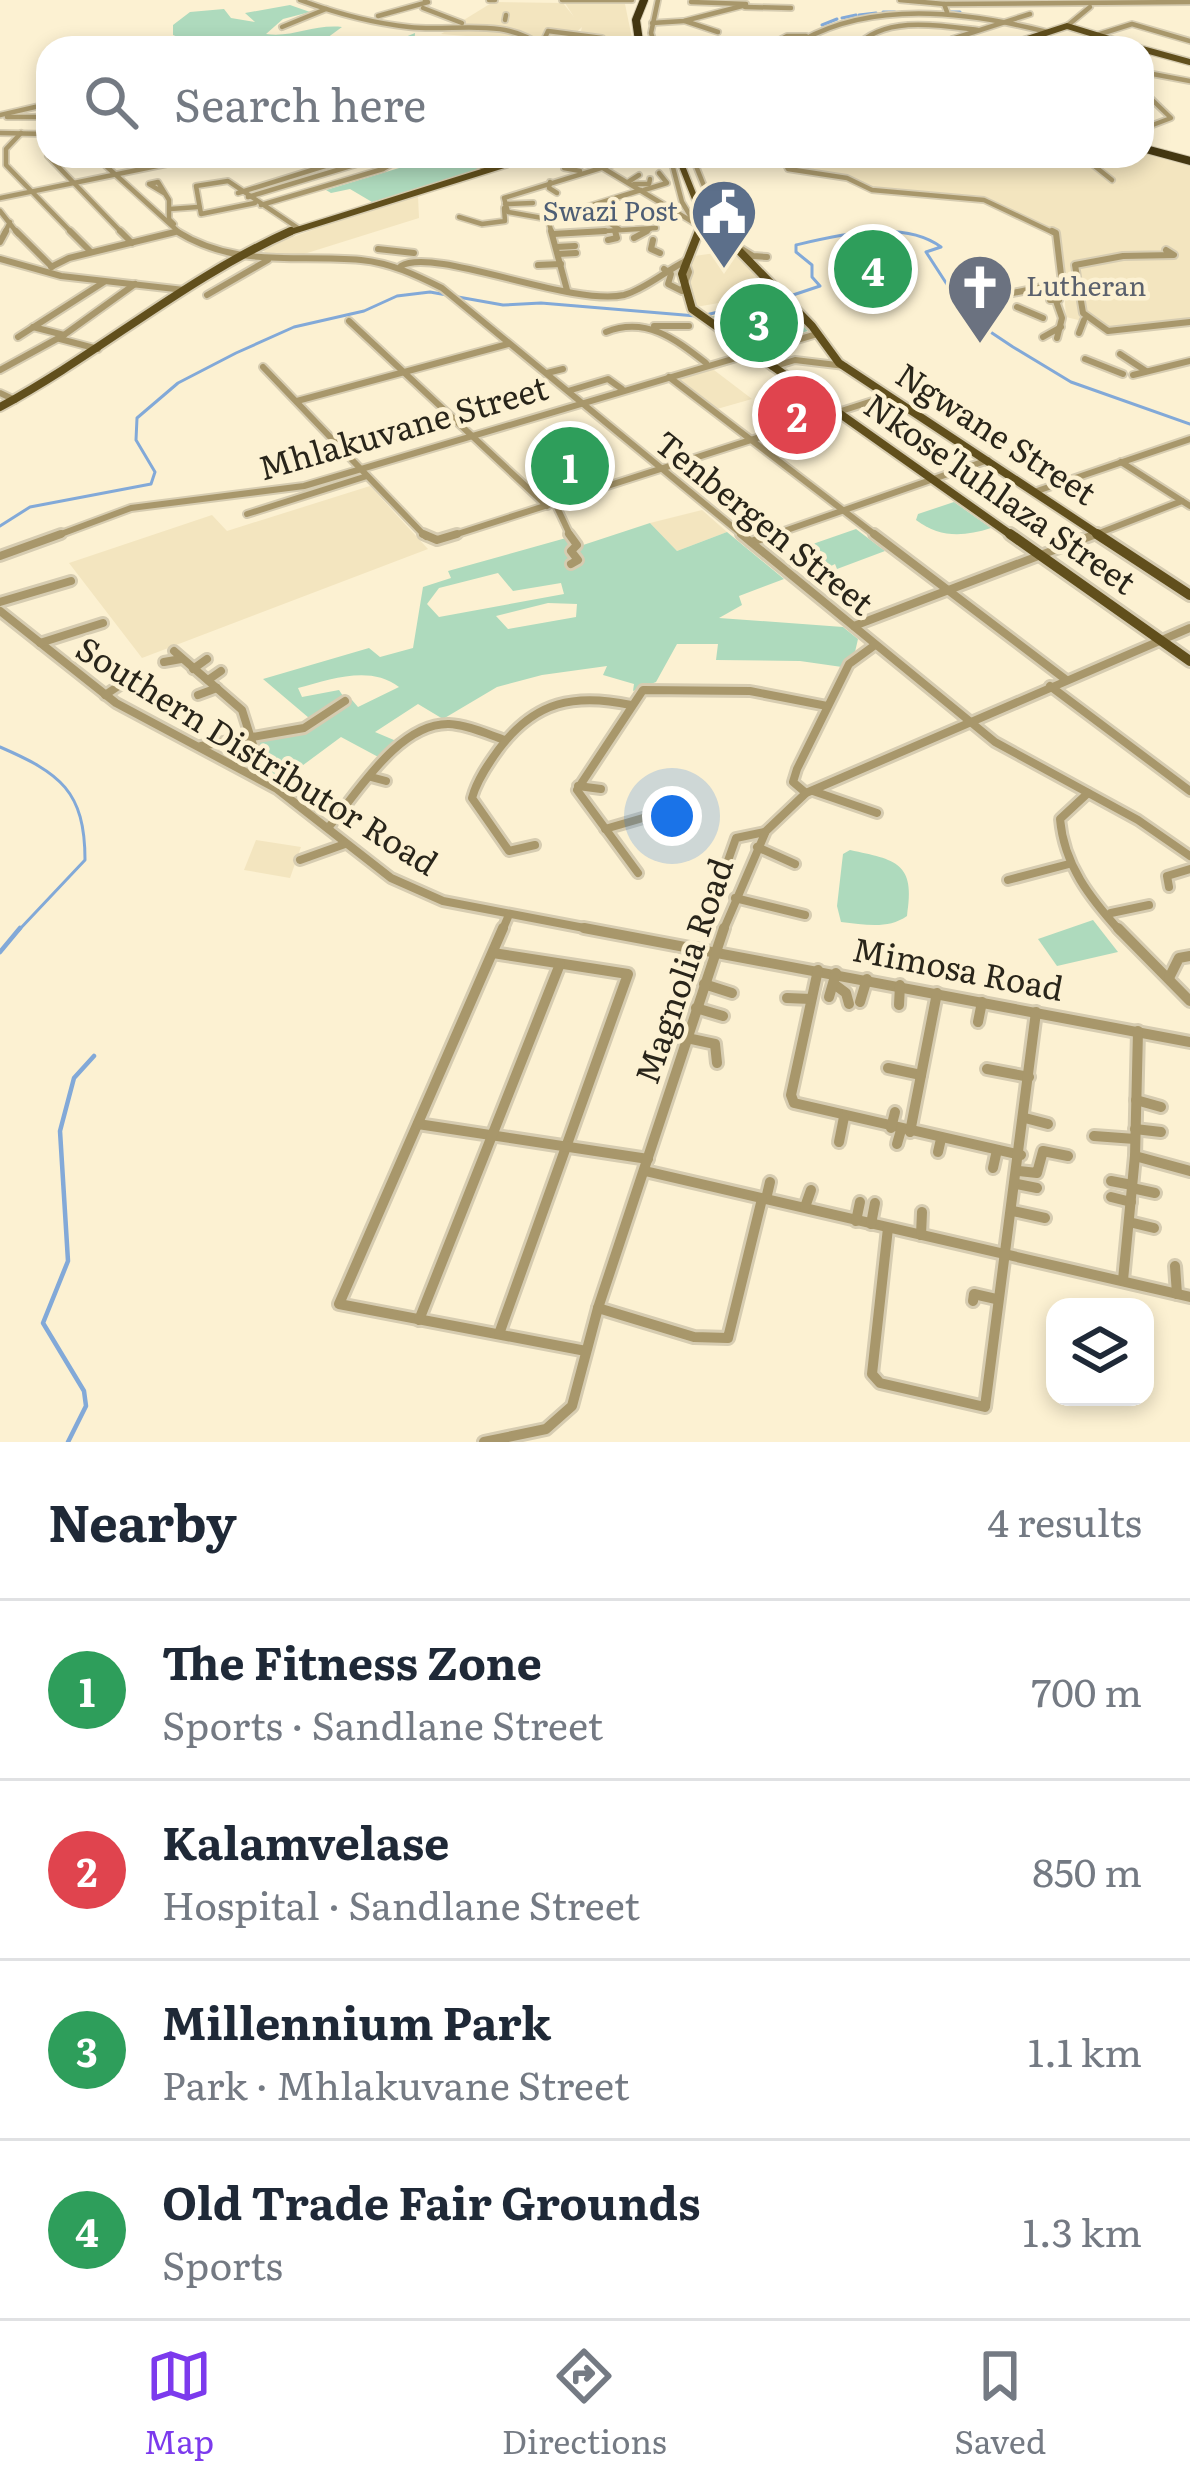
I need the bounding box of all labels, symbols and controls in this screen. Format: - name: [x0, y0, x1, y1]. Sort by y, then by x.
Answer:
- search box: [36, 36, 1154, 168]
- icon: search: [78, 69, 144, 135]
- text: Search here: [174, 69, 426, 136]
- public building icon: Swazi Post: [689, 177, 759, 271]
- place label: Swazi Post: [543, 189, 678, 229]
- pin: 4: [834, 224, 912, 314]
- church icon: Lutheran: [945, 252, 1015, 346]
- place label: Lutheran: [1026, 264, 1146, 304]
- pin: 3: [720, 278, 798, 368]
- street label: Ngwane Street: [888, 349, 1108, 515]
- street label: Mhlakuvane Street: [252, 361, 553, 490]
- pin: 2: [758, 370, 836, 460]
- street label: Nkose'luhlaza Street: [856, 380, 1148, 605]
- street label: Tenbergen Street: [645, 417, 886, 625]
- pin: 1: [531, 421, 609, 511]
- street label: Southern Distributor Road: [68, 622, 449, 886]
- your location: [642, 786, 702, 846]
- street label: Magnolia Road: [620, 851, 743, 1090]
- street label: Mimosa Road: [849, 922, 1068, 1011]
- map controls: [1046, 1298, 1154, 1406]
- button: layers: [1046, 1298, 1154, 1406]
- text: Nearby: [48, 1482, 237, 1558]
- text: 4 results: [988, 1491, 1142, 1549]
- text: The Fitness Zone: [162, 1627, 542, 1694]
- text: 1: [79, 1661, 95, 1719]
- text: 700 m: [1032, 1661, 1142, 1719]
- text: Sports · Sandlane Street: [162, 1694, 603, 1752]
- text: Kalamvelase: [162, 1807, 450, 1874]
- text: 2: [77, 1841, 97, 1899]
- text: 850 m: [1033, 1841, 1142, 1899]
- text: Hospital · Sandlane Street: [162, 1874, 640, 1932]
- text: Millennium Park: [162, 1987, 551, 2054]
- text: 3: [76, 2021, 98, 2079]
- text: 1.1 km: [1028, 2021, 1142, 2079]
- text: Park · Mhlakuvane Street: [162, 2054, 629, 2112]
- text: Old Trade Fair Grounds: [162, 2167, 701, 2234]
- text: 4: [75, 2201, 99, 2259]
- text: 1.3 km: [1023, 2201, 1142, 2259]
- text: Sports: [162, 2234, 283, 2292]
- tab: Map: [144, 2343, 214, 2464]
- tab: Directions: [502, 2343, 667, 2464]
- tab: Saved: [954, 2343, 1046, 2464]

